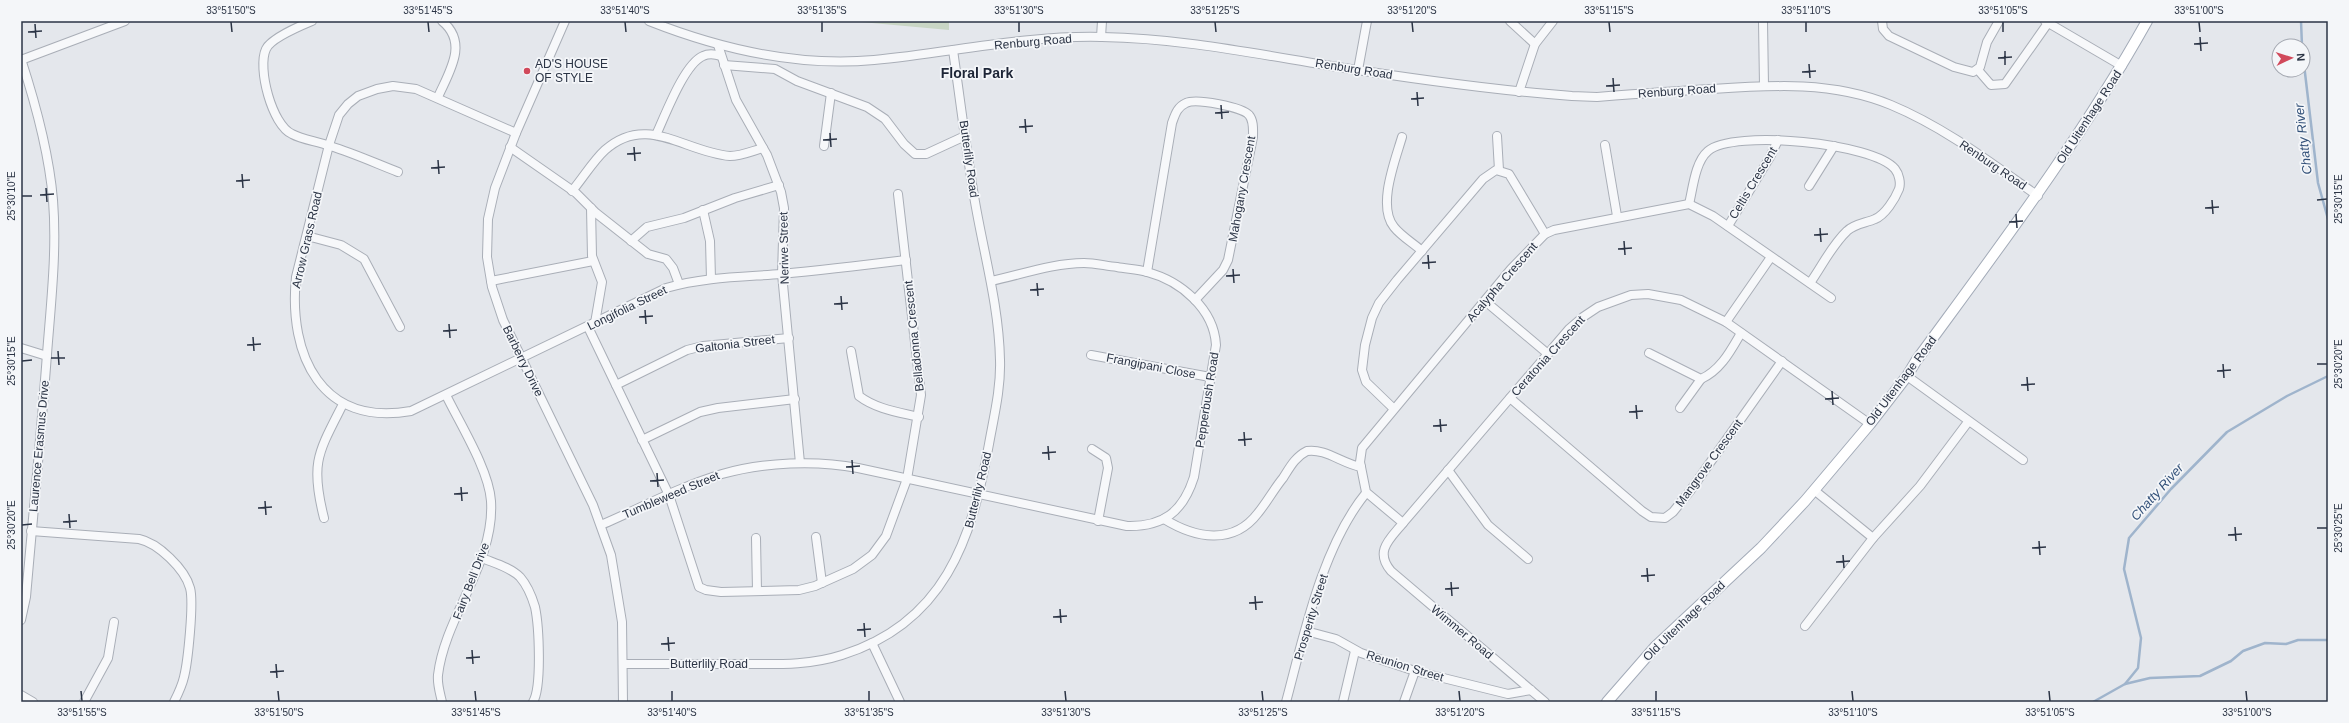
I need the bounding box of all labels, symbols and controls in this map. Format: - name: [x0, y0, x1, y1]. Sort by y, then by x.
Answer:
- text: 33°51'50"S: [206, 5, 256, 16]
- text: 33°51'45"S: [403, 5, 453, 16]
- text: 33°51'40"S: [600, 5, 650, 16]
- text: 33°51'35"S: [797, 5, 847, 16]
- text: 33°51'30"S: [994, 5, 1044, 16]
- text: 33°51'25"S: [1190, 5, 1240, 16]
- text: 33°51'20"S: [1387, 5, 1437, 16]
- text: 33°51'15"S: [1584, 5, 1634, 16]
- text: 33°51'10"S: [1781, 5, 1831, 16]
- text: 33°51'05"S: [1978, 5, 2028, 16]
- text: 33°51'00"S: [2174, 5, 2224, 16]
- street label: Renburg Road: [994, 32, 1072, 52]
- north arrow: [2271, 38, 2311, 78]
- text: N: [2295, 53, 2307, 62]
- street label: Renburg Road: [1314, 56, 1394, 82]
- place label: AD'S HOUSE OF STYLE: [535, 57, 608, 85]
- district label: Floral Park: [941, 65, 1013, 81]
- marker: AD'S HOUSE OF STYLE: [522, 66, 532, 76]
- street label: Old Uitenhage Road: [2054, 68, 2124, 166]
- street label: Renburg Road: [1638, 81, 1716, 101]
- water label: Chatty River: [2291, 102, 2315, 175]
- street label: Butterlily Road: [957, 119, 981, 199]
- street label: Mahogany Crescent: [1226, 134, 1258, 243]
- street label: Renburg Road: [1957, 137, 2029, 193]
- street label: Celtis Crescent: [1726, 144, 1780, 221]
- text: 25°30'10"E: [6, 171, 17, 221]
- text: 25°30'15"E: [2333, 174, 2344, 224]
- street label: Arrow Grass Road: [289, 190, 325, 290]
- street label: Neriwe Street: [776, 211, 792, 284]
- street label: Acalypha Crescent: [1464, 239, 1541, 325]
- street label: Belladonna Crescent: [901, 279, 927, 392]
- street label: Longifolia Street: [585, 282, 670, 333]
- street label: Ceratonia Crescent: [1508, 312, 1588, 399]
- street label: Barberry Drive: [500, 323, 546, 399]
- street label: Galtonia Street: [694, 332, 776, 356]
- street label: Old Uitenhage Road: [1863, 333, 1939, 429]
- text: 25°30'15"E: [6, 336, 17, 386]
- text: 25°30'20"E: [2333, 339, 2344, 389]
- street label: Frangipani Close: [1105, 350, 1197, 382]
- street label: Pepperbush Road: [1193, 351, 1221, 449]
- street label: Laurence Erasmus Drive: [26, 379, 52, 512]
- street label: Mangrove Crescent: [1673, 416, 1746, 509]
- street label: Butterlily Road: [962, 450, 994, 530]
- water label: Chatty River: [2127, 460, 2187, 524]
- street label: Tumbleweed Street: [621, 468, 722, 522]
- text: 25°30'20"E: [6, 500, 17, 550]
- text: 25°30'25"E: [2333, 503, 2344, 553]
- street label: Fairy Bell Drive: [450, 540, 492, 621]
- street label: Prosperity Street: [1291, 572, 1331, 662]
- street label: Old Uitenhage Road: [1640, 578, 1728, 664]
- street label: Wimmer Road: [1428, 602, 1496, 662]
- street label: Reunion Street: [1365, 648, 1446, 685]
- street label: Butterlily Road: [670, 657, 748, 671]
- text: 33°51'55"S: [57, 707, 107, 718]
- text: 33°51'50"S: [254, 707, 304, 718]
- text: 33°51'45"S: [451, 707, 501, 718]
- text: 33°51'40"S: [647, 707, 697, 718]
- text: 33°51'35"S: [844, 707, 894, 718]
- text: 33°51'30"S: [1041, 707, 1091, 718]
- text: 33°51'25"S: [1238, 707, 1288, 718]
- text: 33°51'20"S: [1435, 707, 1485, 718]
- text: 33°51'15"S: [1631, 707, 1681, 718]
- text: 33°51'10"S: [1828, 707, 1878, 718]
- text: 33°51'05"S: [2025, 707, 2075, 718]
- text: 33°51'00"S: [2222, 707, 2272, 718]

